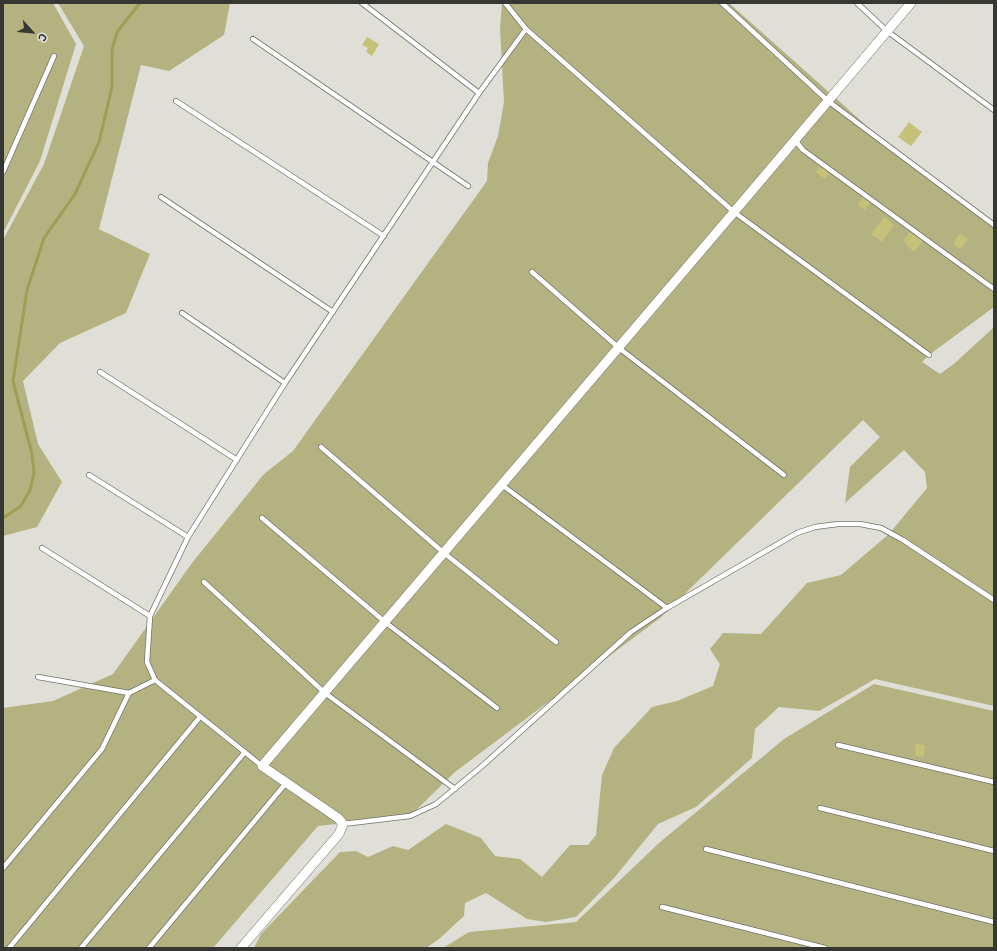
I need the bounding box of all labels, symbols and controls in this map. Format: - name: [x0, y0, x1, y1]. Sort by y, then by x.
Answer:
- north arrow: [12, 12, 52, 52]
- text: С: [35, 31, 51, 44]

